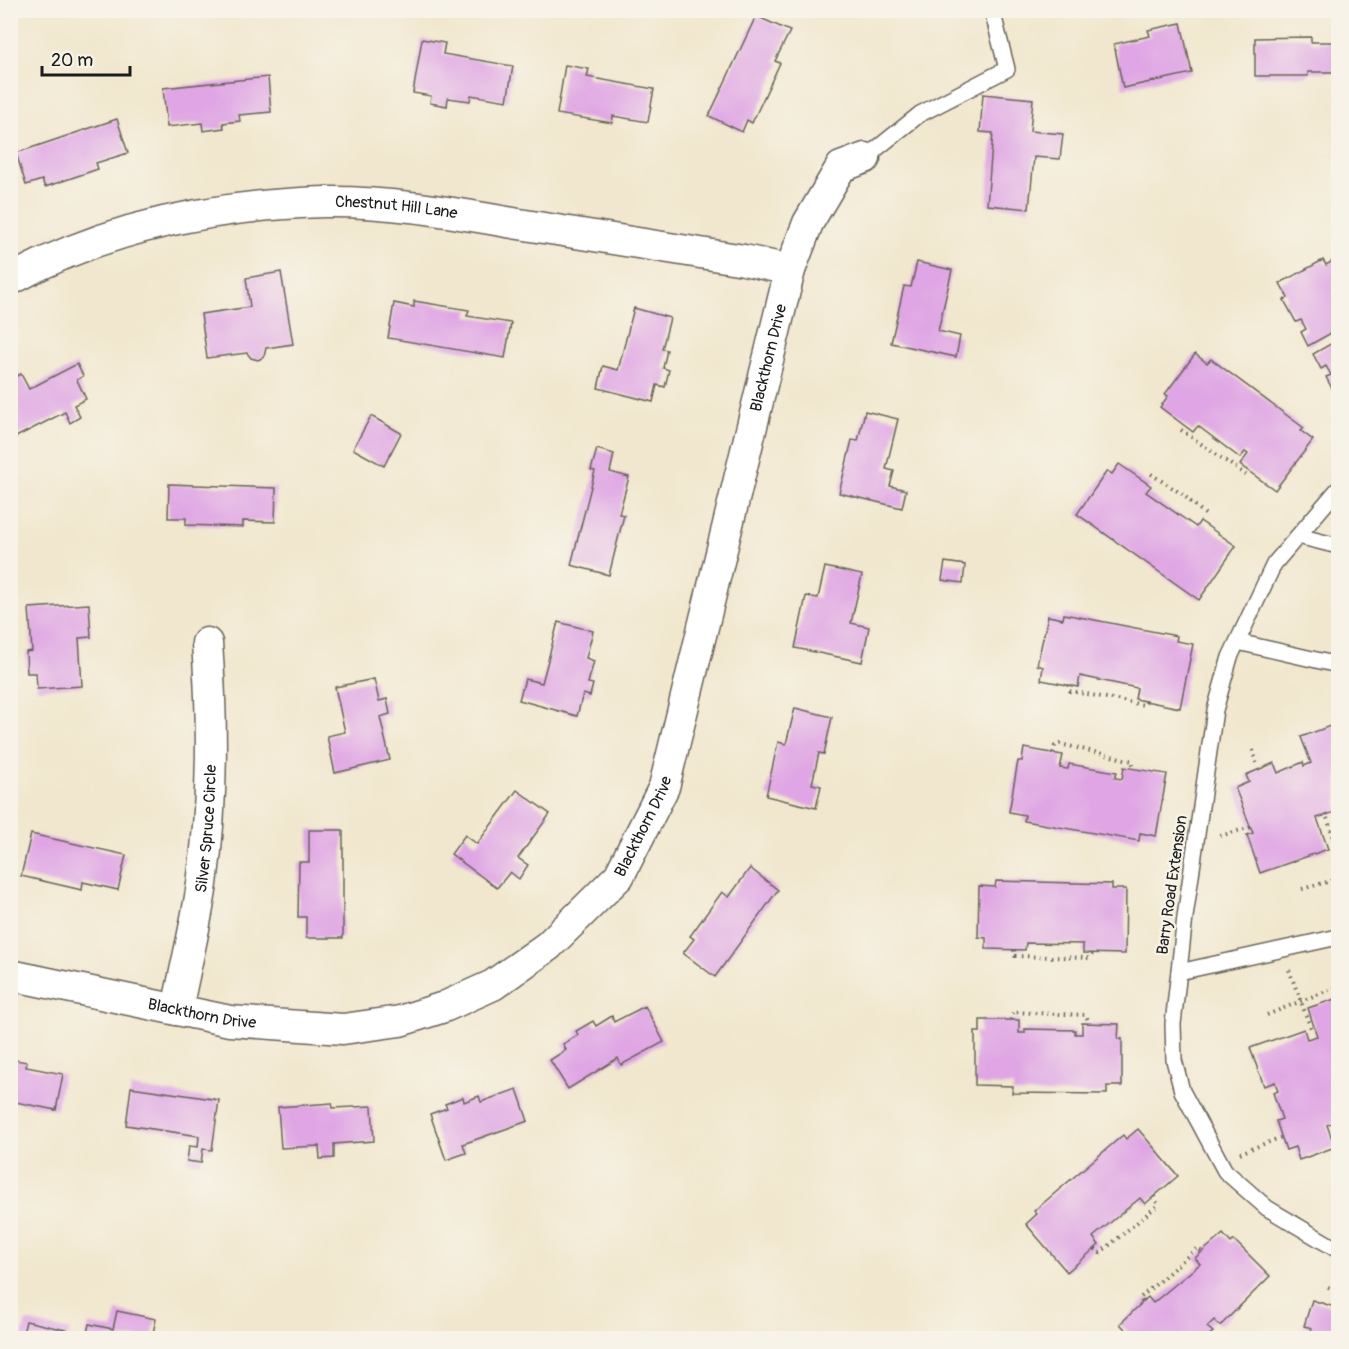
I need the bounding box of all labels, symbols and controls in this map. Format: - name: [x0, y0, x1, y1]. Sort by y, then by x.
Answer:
- scale bar: [42, 39, 130, 77]
- text: 20 m: [51, 49, 93, 72]
- street label: Chestnut Hill Lane: [335, 192, 459, 223]
- street label: Blackthorn Drive: [746, 302, 791, 414]
- street label: Silver Spruce Circle: [191, 764, 221, 894]
- street label: Blackthorn Drive: [610, 774, 676, 880]
- street label: Barry Road Extension: [1152, 814, 1192, 956]
- street label: Blackthorn Drive: [146, 994, 257, 1033]

